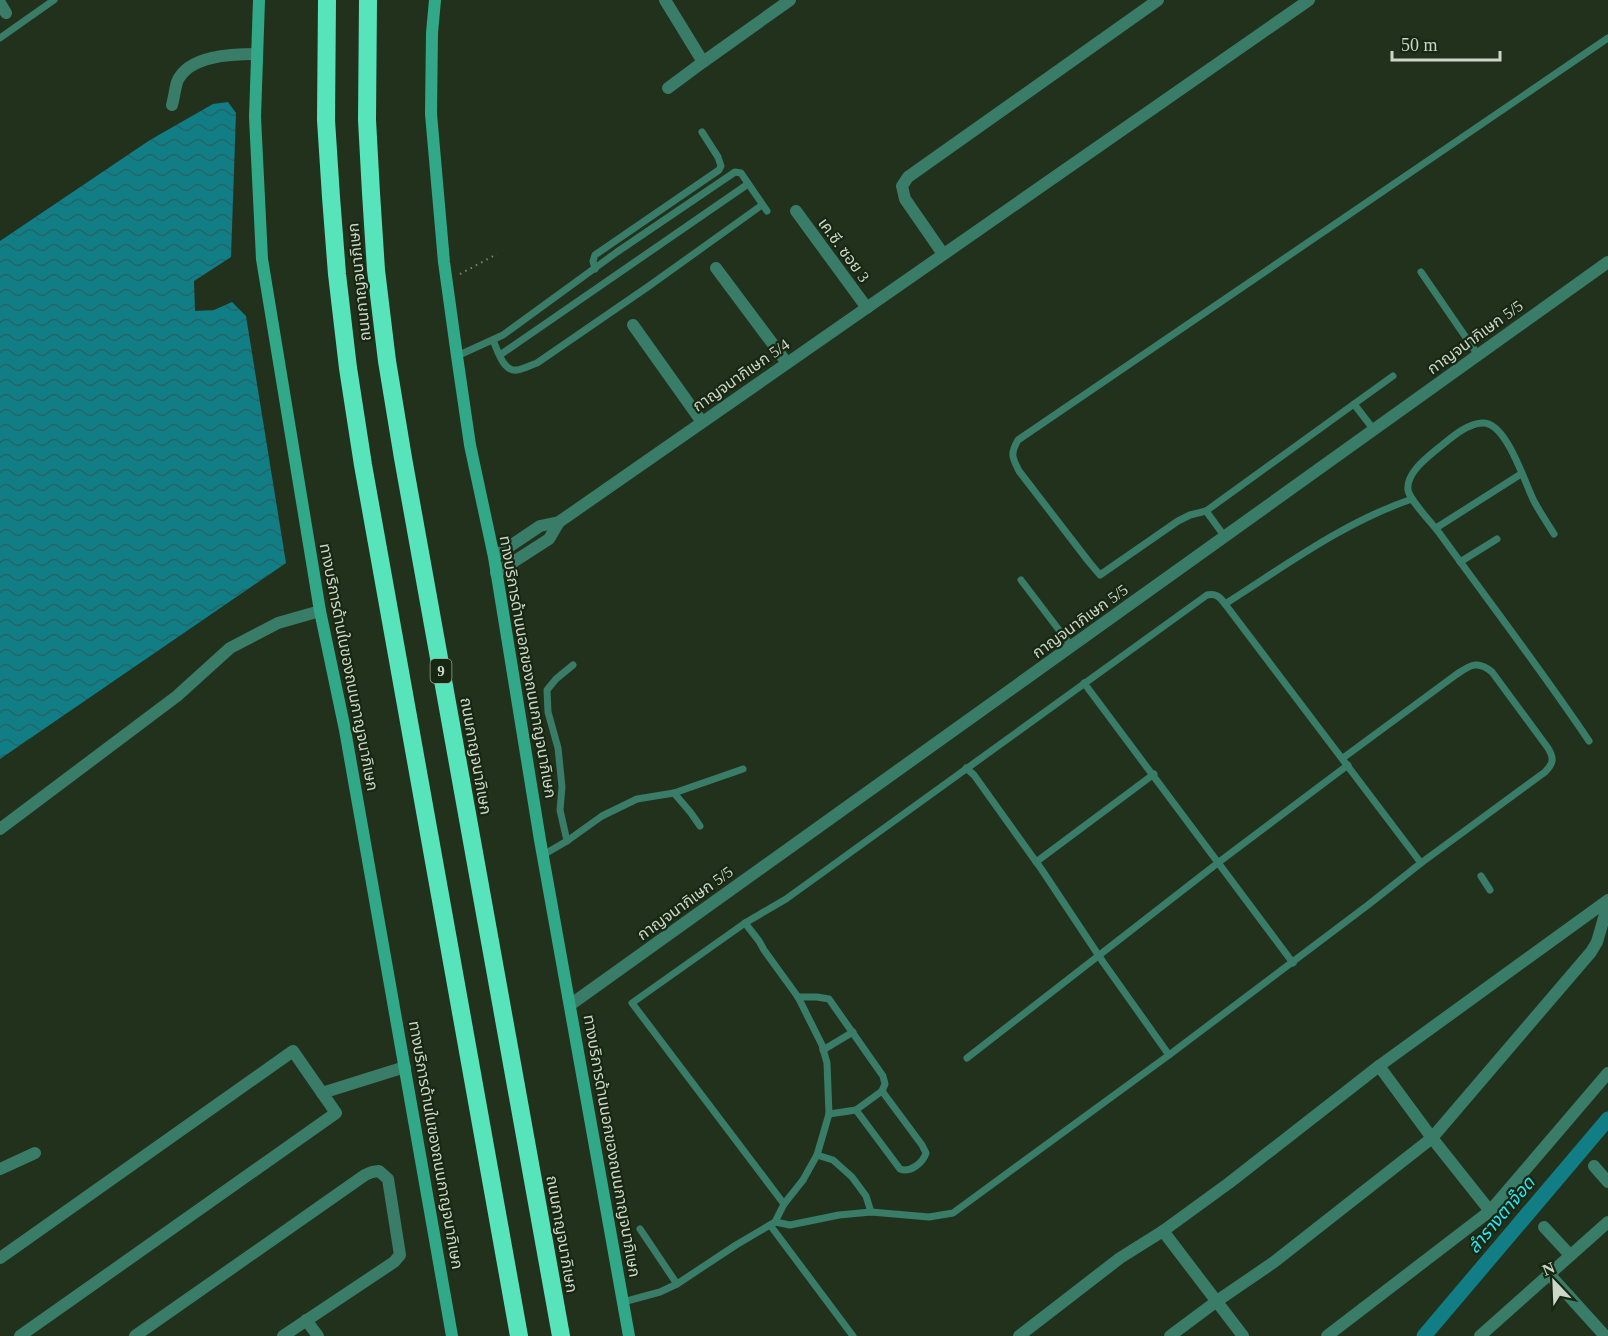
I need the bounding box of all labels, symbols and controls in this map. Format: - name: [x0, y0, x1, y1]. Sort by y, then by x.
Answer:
- scale bar: [1392, 24, 1500, 62]
- text: 50 m: [1401, 35, 1438, 55]
- street label: เค.ซี. ซอย 3: [815, 215, 873, 285]
- street label: ถนนกาญจนาภิเษก: [344, 222, 374, 342]
- street label: กาญจนาภิเษก 5/5: [1424, 297, 1526, 377]
- street label: กาญจนาภิเษก 5/4: [689, 335, 793, 415]
- street label: ทางบริการด้านนอกของถนนกาญจนาภิเษก: [497, 534, 559, 800]
- street label: ทางบริการด้านในของถนนกาญจนาภิเษก: [317, 542, 381, 792]
- street label: กาญจนาภิเษก 5/5: [1029, 581, 1131, 661]
- road number: 9: [430, 659, 452, 683]
- street label: ถนนกาญจนาภิเษก: [457, 696, 495, 816]
- street label: กาญจนาภิเษก 5/5: [634, 863, 736, 943]
- street label: ทางบริการด้านนอกของถนนกาญจนาภิเษก: [581, 1013, 643, 1279]
- street label: ทางบริการด้านในของถนนกาญจนาภิเษก: [406, 1019, 466, 1271]
- water label: ลำรางตาจ๊อด: [1463, 1172, 1539, 1257]
- street label: ถนนกาญจนาภิเษก: [543, 1174, 581, 1294]
- north arrow: [1524, 1252, 1584, 1312]
- text: N: [1540, 1258, 1557, 1279]

